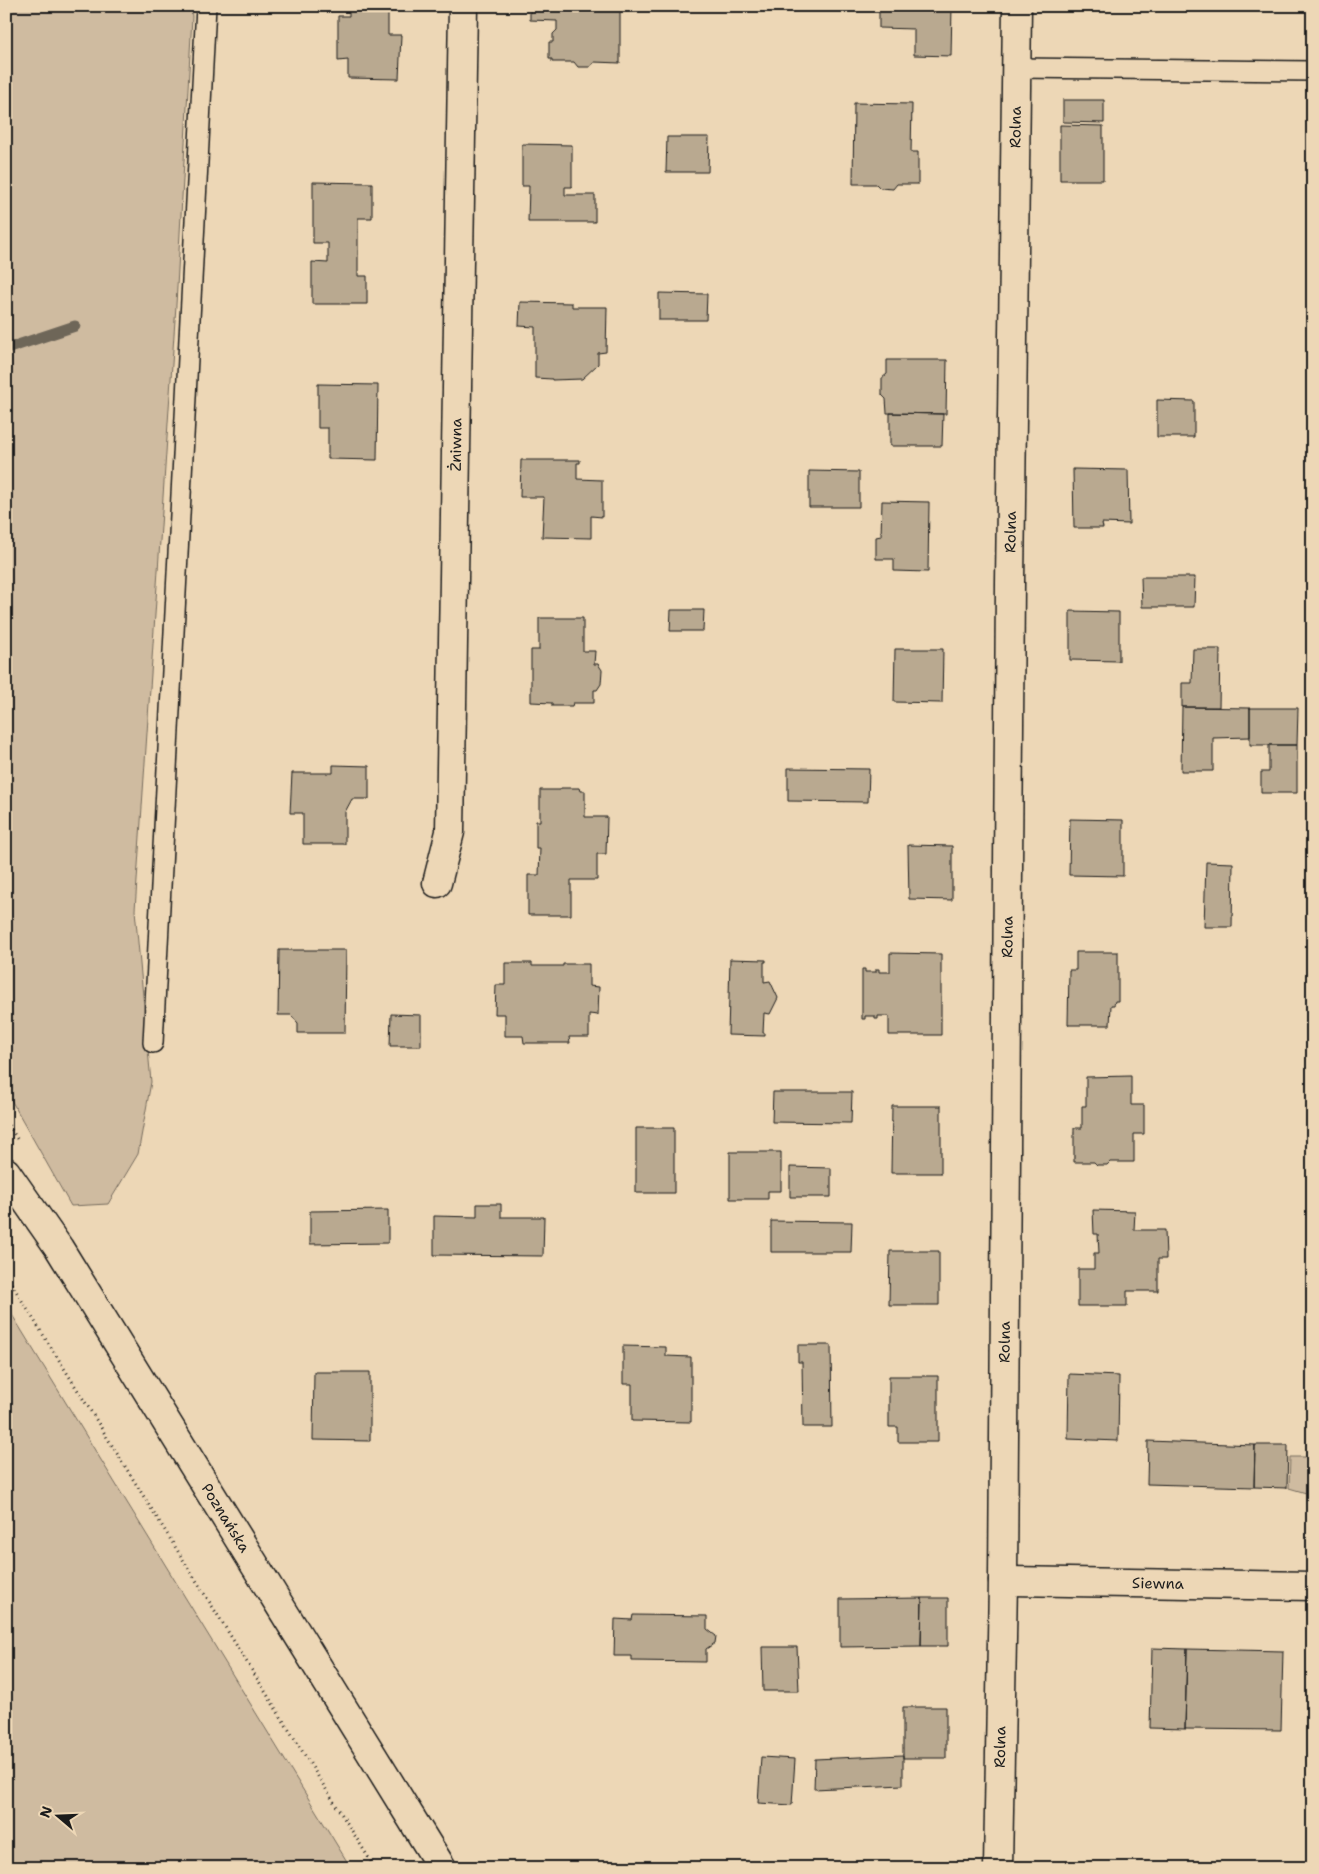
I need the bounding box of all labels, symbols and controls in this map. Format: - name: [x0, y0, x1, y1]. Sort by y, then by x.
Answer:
- street label: Rolna: [1005, 105, 1026, 148]
- street label: Żniwna: [446, 417, 467, 472]
- street label: Rolna: [1000, 510, 1021, 553]
- street label: Rolna: [997, 915, 1018, 958]
- street label: Rolna: [995, 1320, 1015, 1363]
- street label: Poznańska: [197, 1480, 255, 1557]
- street label: Siewna: [1132, 1573, 1185, 1594]
- street label: Rolna: [990, 1725, 1010, 1768]
- north arrow: [32, 1792, 82, 1842]
- text: N: [35, 1804, 56, 1820]

